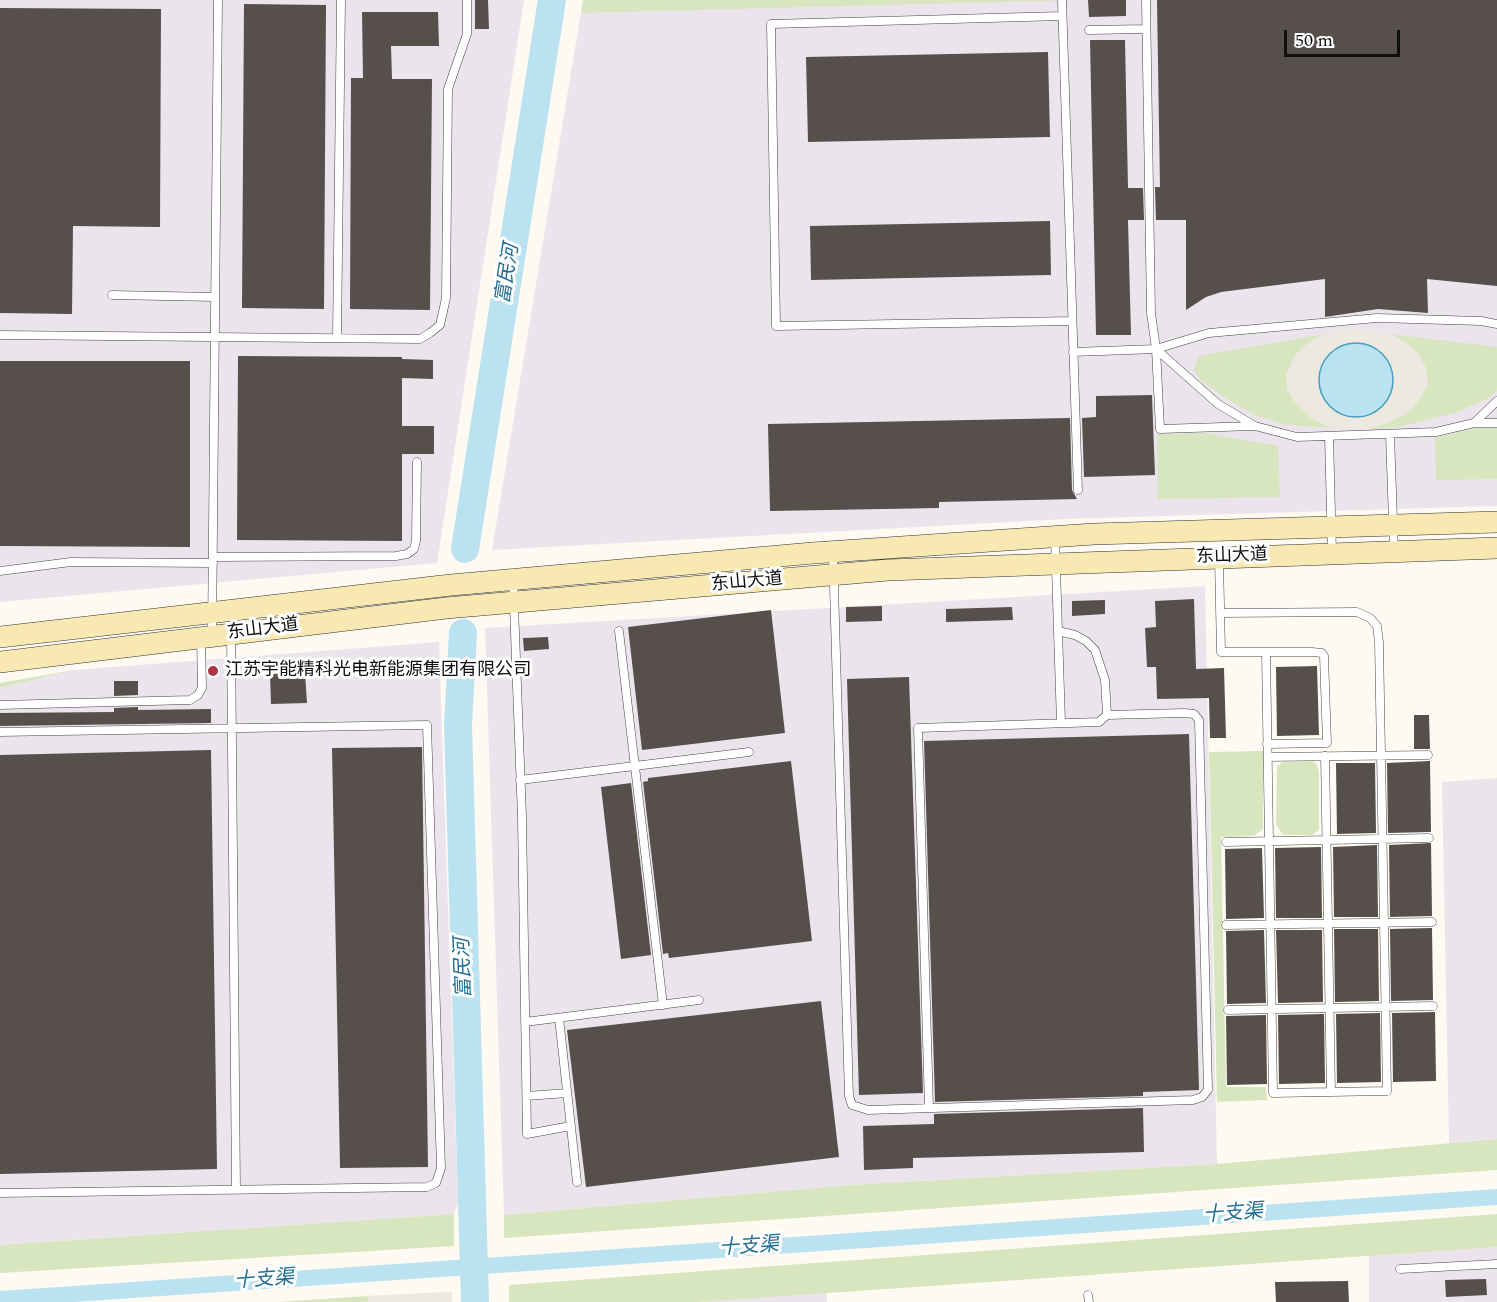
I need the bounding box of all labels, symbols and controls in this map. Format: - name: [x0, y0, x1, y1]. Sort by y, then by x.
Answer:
- scale bar: [1287, 18, 1402, 56]
- text: 50 m: [1295, 27, 1333, 54]
- water label: 富民河: [492, 242, 526, 306]
- street label: 东山大道: [1196, 545, 1268, 569]
- street label: 东山大道: [710, 569, 784, 597]
- street label: 东山大道: [226, 615, 300, 645]
- place label: 江苏宇能精科光电新能源集团有限公司: [225, 660, 531, 682]
- marker: 江苏宇能精科光电新能源集团有限公司: [206, 664, 220, 678]
- water label: 富民河: [452, 938, 478, 998]
- water label: 十支渠: [1202, 1201, 1264, 1229]
- water label: 十支渠: [718, 1234, 780, 1262]
- water label: 十支渠: [233, 1267, 295, 1295]

